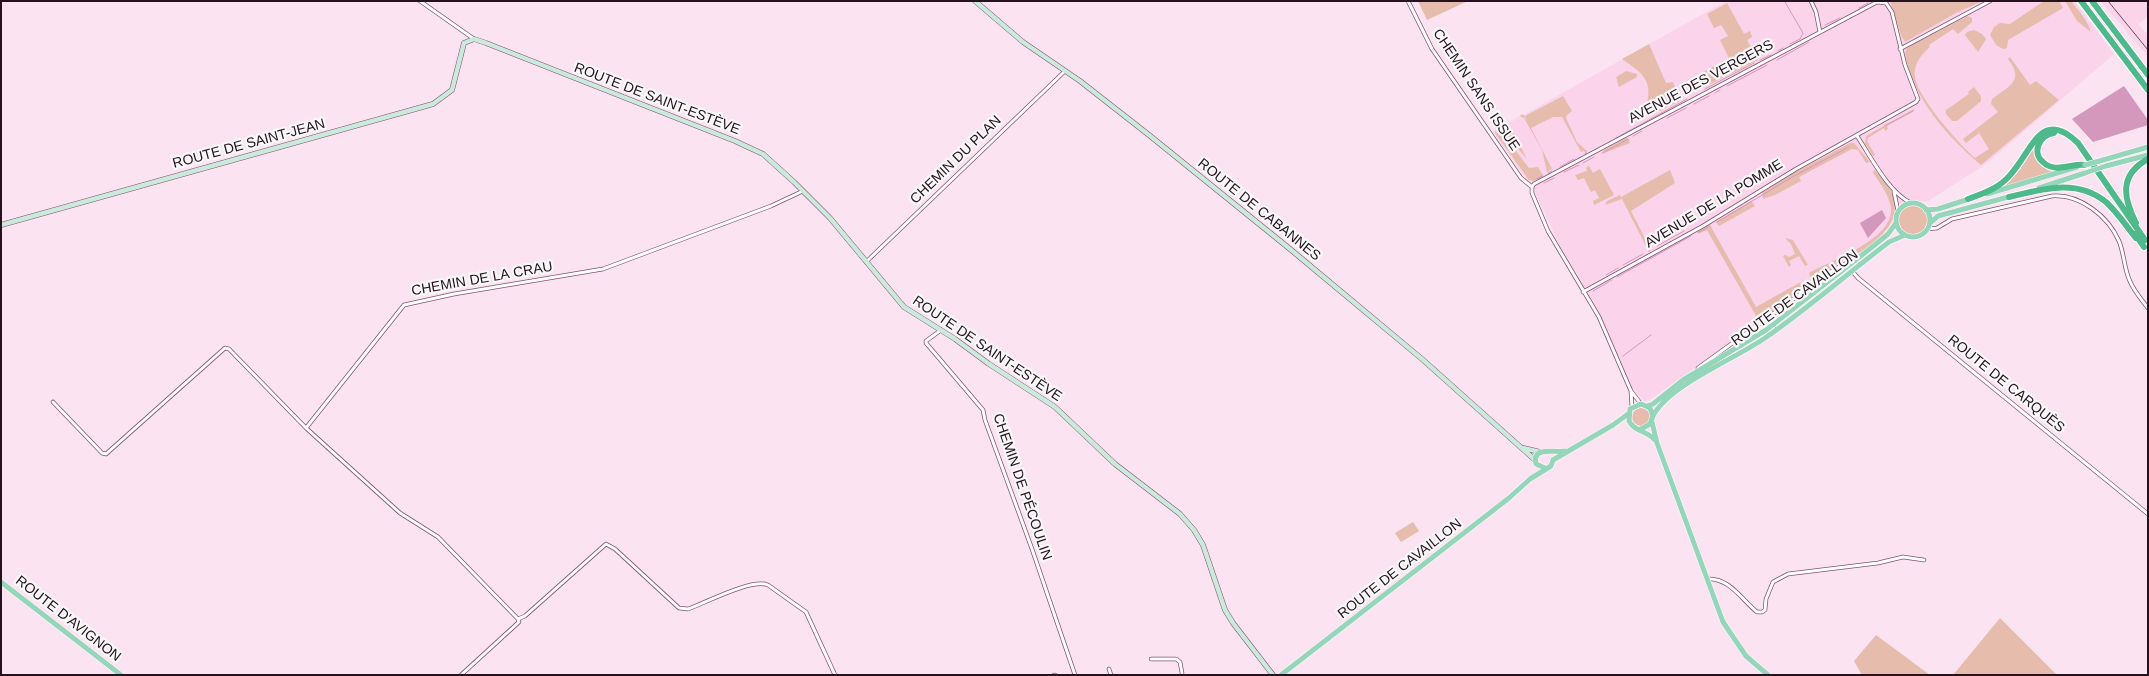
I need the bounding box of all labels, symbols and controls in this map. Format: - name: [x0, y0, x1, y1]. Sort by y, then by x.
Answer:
- street label: CHEMIN SANS ISSUE: [1429, 26, 1523, 154]
- street label: AVENUE DES VERGERS: [1626, 37, 1776, 127]
- street label: ROUTE DE SAINT-ESTÈVE: [572, 60, 742, 138]
- street label: CHEMIN DU PLAN: [907, 112, 1005, 208]
- street label: ROUTE DE SAINT-JEAN: [171, 116, 327, 172]
- street label: ROUTE DE CABANNES: [1194, 155, 1324, 265]
- street label: AVENUE DE LA POMME: [1642, 156, 1786, 252]
- street label: ROUTE DE CAVAILLON: [1728, 246, 1862, 350]
- street label: CHEMIN DE LA CRAU: [410, 258, 554, 300]
- street label: ROUTE DE SAINT-ESTÈVE: [909, 293, 1065, 405]
- street label: ROUTE DE CARQUÈS: [1944, 332, 2068, 436]
- street label: CHEMIN DE PÉCOULIN: [989, 411, 1055, 563]
- street label: ROUTE DE CAVAILLON: [1335, 515, 1465, 623]
- street label: ROUTE D'AVIGNON: [12, 573, 124, 665]

